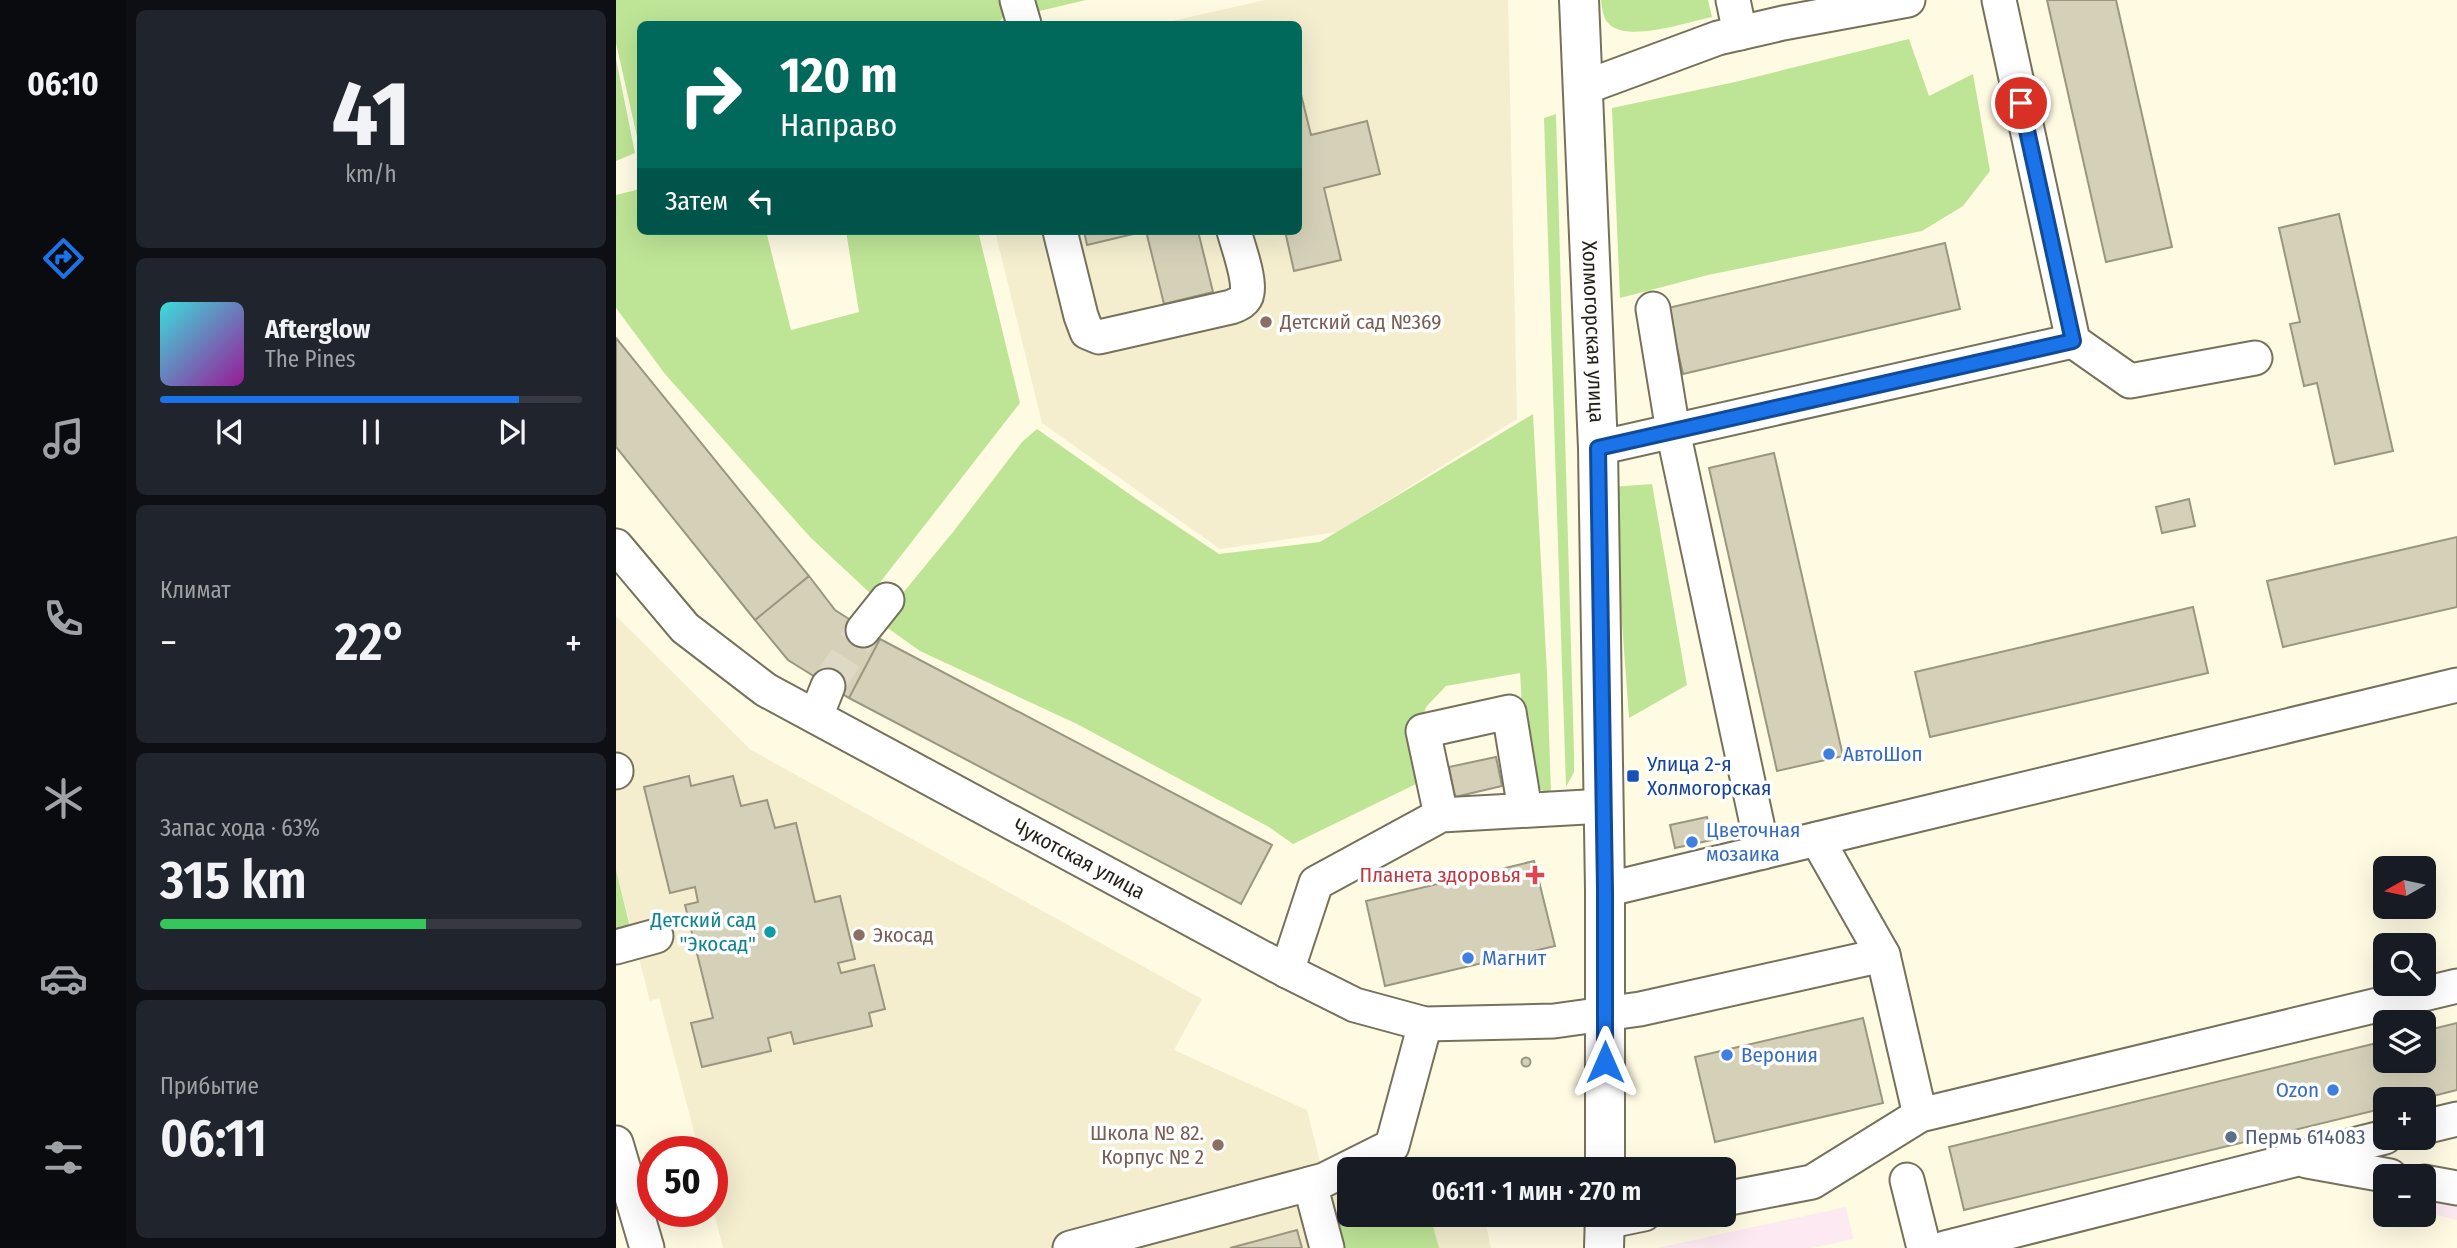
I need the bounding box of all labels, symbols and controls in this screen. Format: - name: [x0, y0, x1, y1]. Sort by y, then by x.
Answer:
- text: 120 m: [780, 46, 898, 105]
- icon: right: [665, 49, 756, 140]
- text: 41: [331, 60, 411, 169]
- text: 06:10: [27, 65, 99, 103]
- pin: [1991, 73, 2051, 133]
- icon: arrive: [2002, 84, 2040, 122]
- text: Направо: [780, 106, 897, 144]
- text: km/h: [345, 160, 397, 188]
- icon: left: [742, 182, 780, 220]
- text: Затем: [665, 186, 728, 217]
- icon: directions: [39, 234, 88, 283]
- street label: Холмогорская улица: [1576, 240, 1610, 423]
- place label: Детский сад №369: [1279, 309, 1441, 335]
- text: Afterglow: [265, 314, 370, 345]
- marker: Детский сад №369: [1258, 314, 1274, 330]
- text: The Pines: [265, 345, 356, 373]
- icon: previous: [211, 413, 249, 451]
- icon: pause: [352, 413, 390, 451]
- icon: next: [493, 413, 531, 451]
- icon: music: [39, 414, 88, 463]
- text: Климат: [160, 576, 231, 604]
- icon: phone: [39, 594, 88, 643]
- text: 22°: [335, 611, 407, 674]
- text: −: [160, 620, 177, 666]
- text: +: [565, 620, 582, 666]
- place label: АвтоШоп: [1843, 741, 1923, 767]
- marker: АвтоШоп: [1821, 746, 1837, 762]
- place label: Улица 2-я Холмогорская: [1646, 751, 1771, 801]
- marker: Улица 2-я Холмогорская: [1625, 768, 1641, 784]
- icon: climate: [39, 774, 88, 823]
- street label: Чукотская улица: [1009, 813, 1150, 905]
- text: Запас хода · 63%: [160, 814, 320, 842]
- place label: Цветочная мозаика: [1706, 817, 1800, 867]
- marker: Цветочная мозаика: [1684, 834, 1700, 850]
- text: 315 km: [160, 849, 307, 912]
- north arrow: [2373, 856, 2436, 919]
- map controls: [2373, 856, 2436, 1227]
- place label: Планета здоровья: [1360, 862, 1521, 888]
- marker: Планета здоровья: [1527, 867, 1543, 883]
- place label: Детский сад "Экосад": [649, 907, 756, 957]
- place label: Экосад: [873, 922, 934, 948]
- marker: Детский сад "Экосад": [762, 924, 778, 940]
- marker: Экосад: [851, 927, 867, 943]
- button: search: [2373, 933, 2436, 996]
- place label: Магнит: [1482, 945, 1547, 971]
- marker: Магнит: [1460, 950, 1476, 966]
- icon: car: [39, 954, 88, 1003]
- button: layers: [2373, 1010, 2436, 1073]
- position arrow: [1568, 1025, 1642, 1099]
- place label: Верония: [1741, 1042, 1818, 1068]
- marker: Верония: [1719, 1047, 1735, 1063]
- text: Прибытие: [160, 1072, 259, 1100]
- place label: Ozon: [2276, 1077, 2319, 1103]
- marker: Ozon: [2325, 1082, 2341, 1098]
- button: +: [2373, 1087, 2436, 1150]
- text: 06:11: [160, 1107, 267, 1170]
- place label: Школа № 82. Корпус № 2: [1090, 1120, 1204, 1170]
- place label: Пермь 614083: [2245, 1124, 2365, 1150]
- marker: Пермь 614083: [2223, 1129, 2239, 1145]
- icon: filters: [39, 1133, 88, 1182]
- speed limit sign: 50: [637, 1136, 728, 1227]
- marker: Школа № 82. Корпус № 2: [1210, 1137, 1226, 1153]
- button: −: [2373, 1164, 2436, 1227]
- text: 06:11 · 1 мин · 270 m: [1432, 1176, 1641, 1207]

